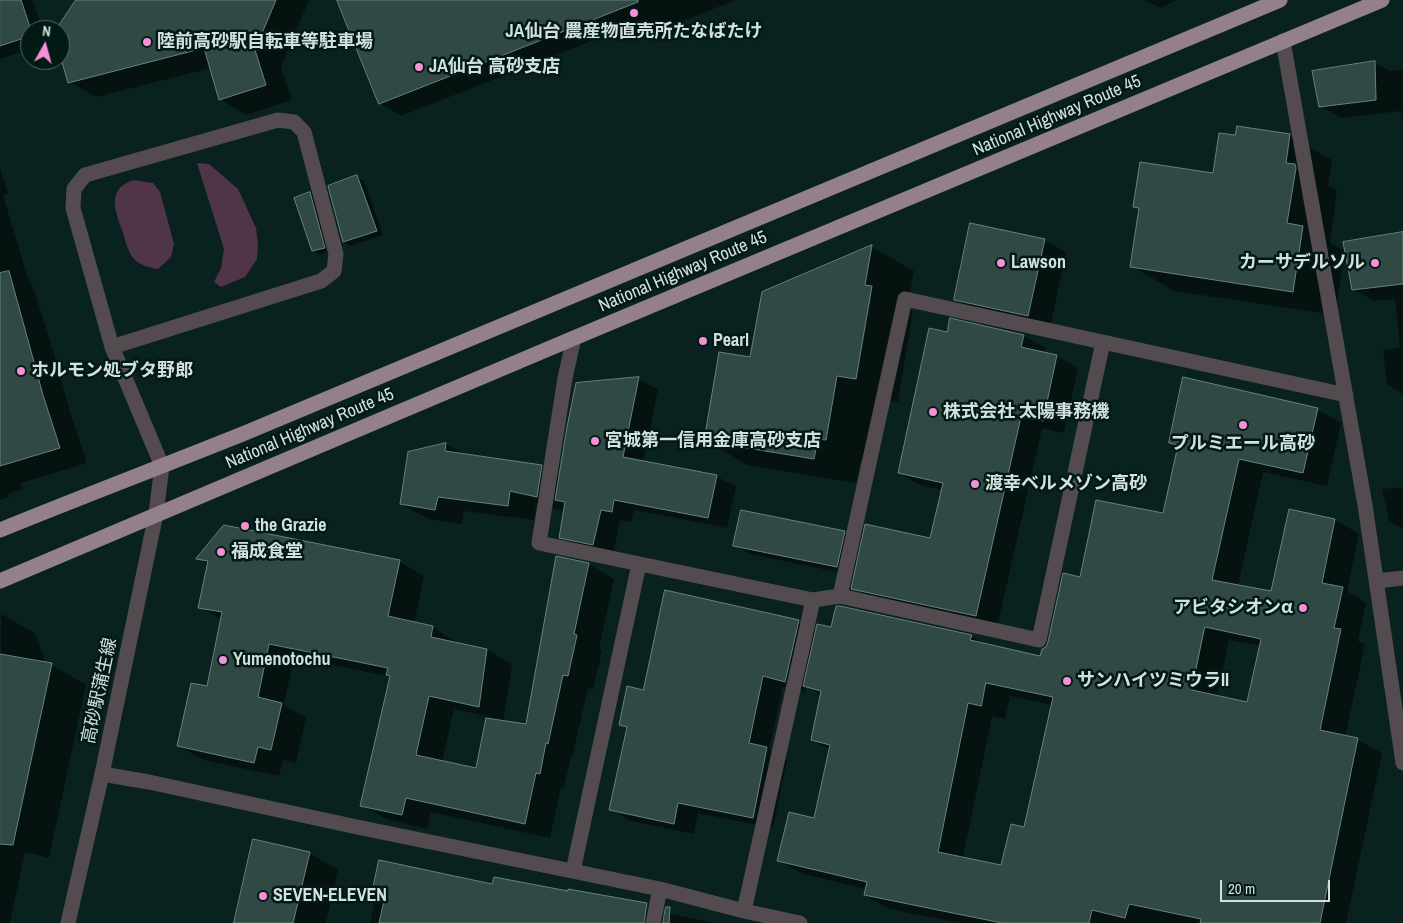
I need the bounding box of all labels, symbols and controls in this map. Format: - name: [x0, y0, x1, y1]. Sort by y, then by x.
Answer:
- marker: JA仙台 農産物直売所たなばたけ: [628, 7, 640, 19]
- north arrow: [20, 20, 70, 70]
- place label: JA仙台 農産物直売所たなばたけ: [506, 21, 762, 43]
- text: N: [41, 22, 52, 41]
- place label: 陸前高砂駅自転車等駐車場: [157, 31, 373, 53]
- marker: 陸前高砂駅自転車等駐車場: [141, 36, 153, 48]
- place label: JA仙台 高砂支店: [429, 56, 560, 78]
- marker: JA仙台 高砂支店: [413, 61, 425, 73]
- street label: National Highway Route 45: [970, 71, 1144, 161]
- street label: National Highway Route 45: [596, 227, 770, 317]
- place label: Lawson: [1011, 252, 1066, 274]
- place label: カーサデルソル: [1239, 252, 1365, 274]
- marker: Lawson: [995, 257, 1007, 269]
- marker: カーサデルソル: [1369, 257, 1381, 269]
- place label: Pearl: [713, 330, 749, 352]
- marker: Pearl: [697, 335, 709, 347]
- place label: ホルモン処ブタ野郎: [31, 360, 193, 382]
- marker: ホルモン処ブタ野郎: [15, 365, 27, 377]
- street label: National Highway Route 45: [223, 384, 397, 474]
- place label: 株式会社 太陽事務機: [943, 401, 1109, 423]
- marker: 株式会社 太陽事務機: [927, 406, 939, 418]
- marker: プルミエール高砂: [1237, 419, 1249, 431]
- place label: 宮城第一信用金庫高砂支店: [605, 430, 821, 452]
- place label: プルミエール高砂: [1171, 433, 1315, 455]
- marker: 宮城第一信用金庫高砂支店: [589, 435, 601, 447]
- place label: 渡幸ベルメゾン高砂: [985, 473, 1147, 495]
- marker: 渡幸ベルメゾン高砂: [969, 478, 981, 490]
- place label: the Grazie: [255, 515, 326, 537]
- marker: the Grazie: [239, 520, 251, 532]
- place label: 福成食堂: [231, 541, 303, 563]
- marker: 福成食堂: [215, 546, 227, 558]
- place label: アビタシオンα: [1173, 597, 1293, 619]
- marker: アビタシオンα: [1297, 602, 1309, 614]
- street label: 高砂駅蒲生線: [78, 636, 122, 746]
- place label: Yumenotochu: [233, 649, 331, 671]
- marker: Yumenotochu: [217, 654, 229, 666]
- place label: サンハイツミウラII: [1077, 670, 1229, 692]
- marker: サンハイツミウラII: [1061, 675, 1073, 687]
- scale bar: [1223, 870, 1333, 902]
- text: 20 m: [1228, 878, 1255, 899]
- place label: SEVEN-ELEVEN: [273, 885, 387, 907]
- marker: SEVEN-ELEVEN: [257, 890, 269, 902]

